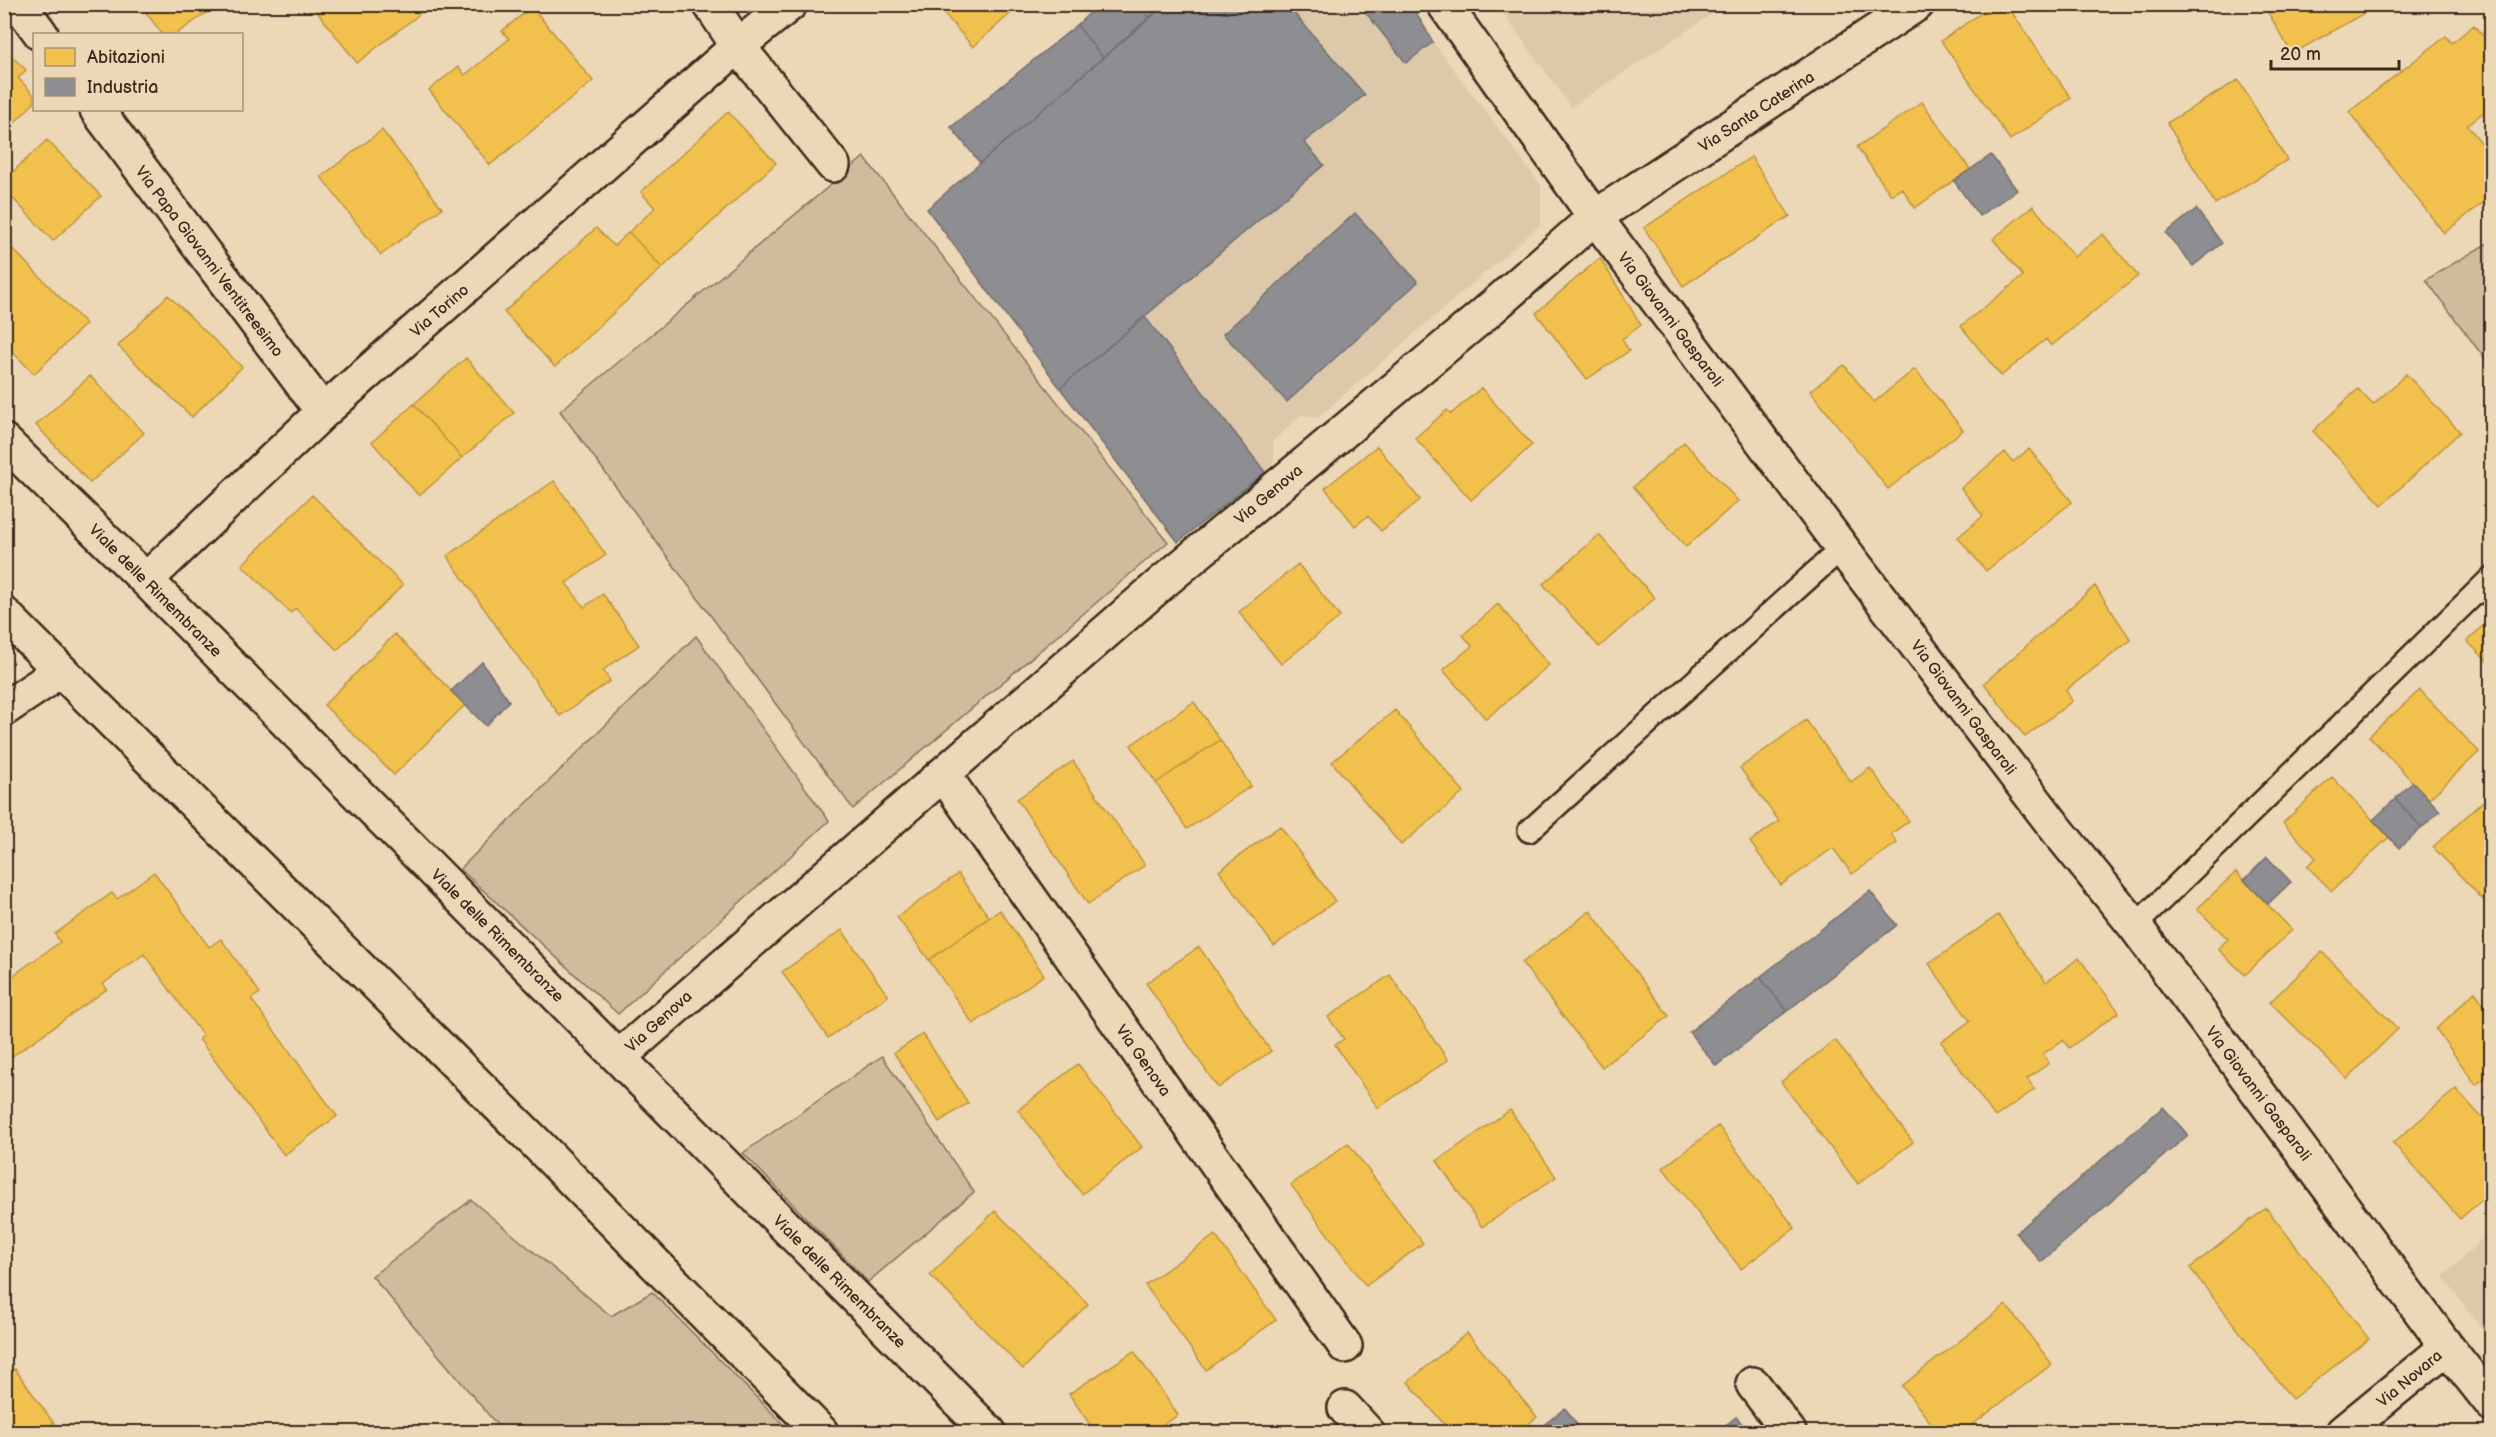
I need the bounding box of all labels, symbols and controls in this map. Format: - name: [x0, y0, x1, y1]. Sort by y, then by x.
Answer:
- legend: [33, 33, 243, 111]
- scale bar: [2271, 33, 2398, 71]
- text: 20 m: [2280, 44, 2321, 65]
- text: Abitazioni: [87, 47, 165, 68]
- street label: Via Santa Caterina: [1695, 68, 1818, 157]
- text: Industria: [87, 77, 158, 98]
- street label: Via Papa Giovanni Ventitreesimo: [131, 163, 287, 361]
- street label: Via Giovanni Gasparoli: [1613, 249, 1727, 391]
- street label: Via Torino: [407, 281, 473, 342]
- street label: Via Genova: [1231, 461, 1307, 529]
- street label: Viale delle Rimembranze: [85, 521, 226, 662]
- street label: Via Giovanni Gasparoli: [1906, 637, 2020, 779]
- street label: Viale delle Rimembranze: [427, 866, 568, 1007]
- street label: Via Genova: [622, 987, 696, 1057]
- street label: Via Genova: [1111, 1021, 1174, 1100]
- street label: Via Giovanni Gasparoli: [2201, 1023, 2315, 1165]
- street label: Viale delle Rimembranze: [769, 1212, 910, 1353]
- street label: Via Novara: [2374, 1346, 2446, 1412]

